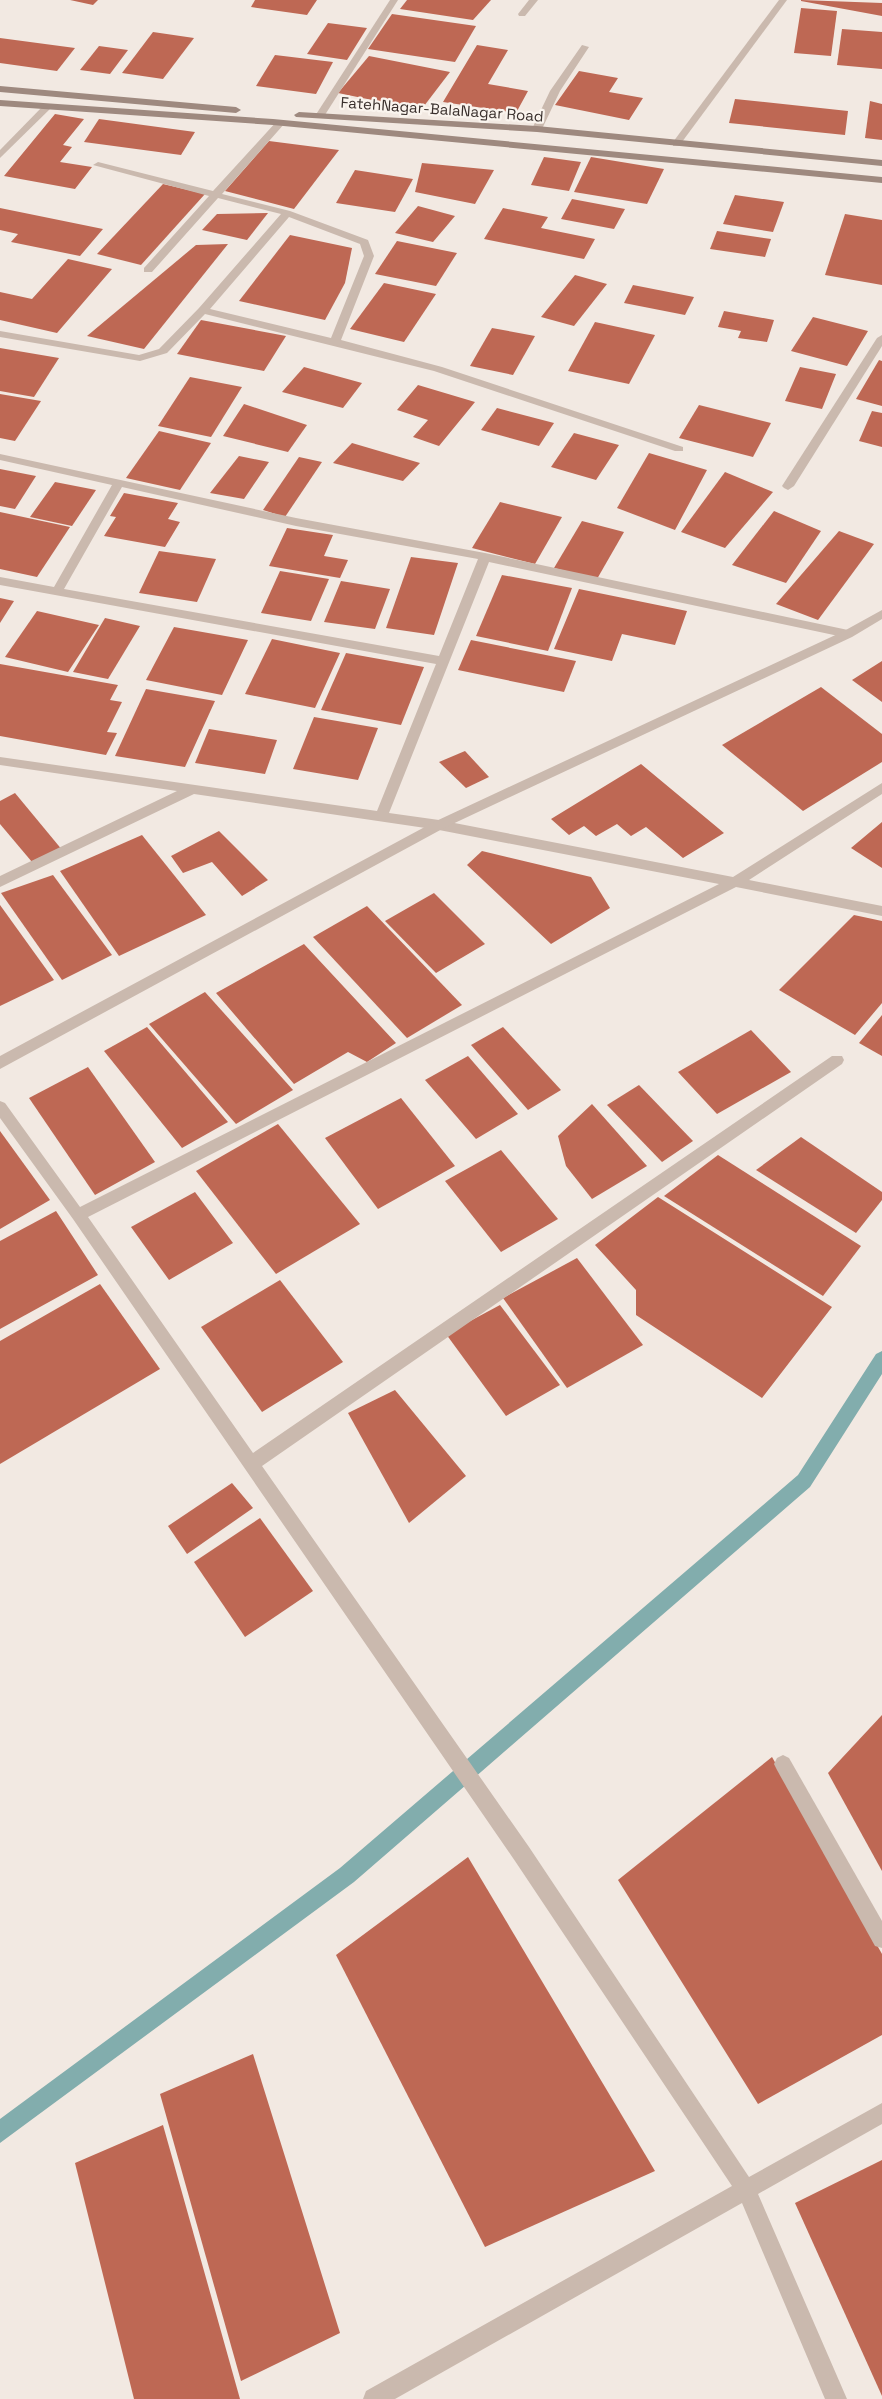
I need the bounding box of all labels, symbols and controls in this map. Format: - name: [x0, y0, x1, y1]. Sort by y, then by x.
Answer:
- street label: FatehNagar-BalaNagar Road: [340, 92, 544, 126]

